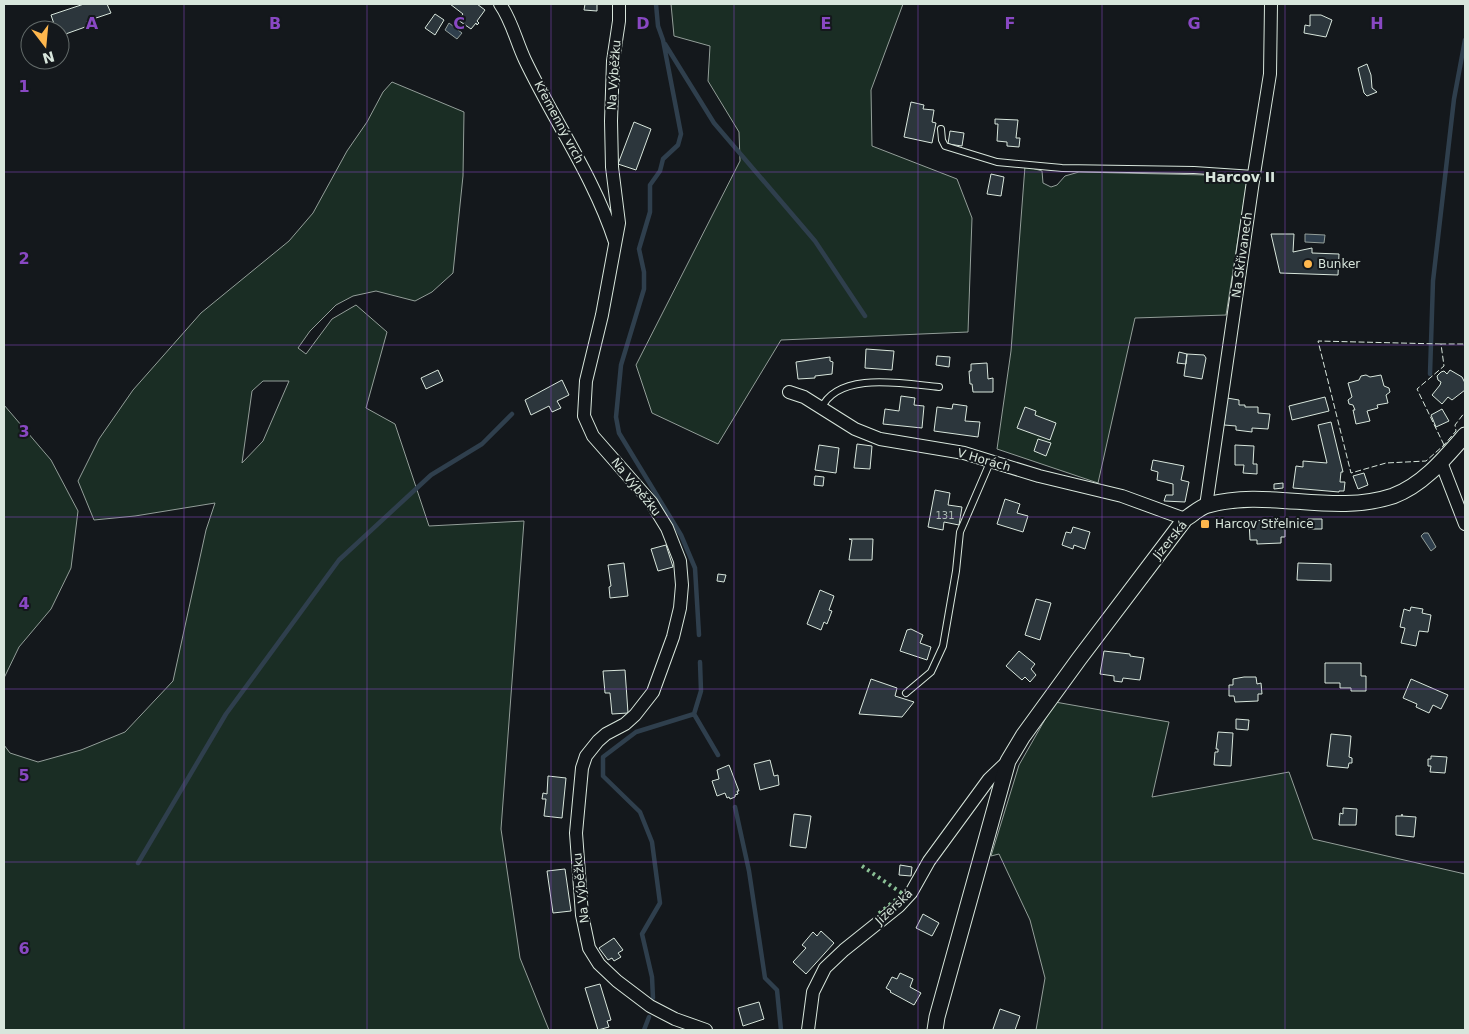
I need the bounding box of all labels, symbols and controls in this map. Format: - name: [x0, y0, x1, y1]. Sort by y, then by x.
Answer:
- text: A: [86, 14, 99, 33]
- text: B: [269, 14, 281, 33]
- text: C: [453, 14, 465, 33]
- text: D: [636, 14, 650, 33]
- text: E: [821, 14, 831, 33]
- text: F: [1005, 14, 1015, 33]
- text: G: [1187, 14, 1201, 33]
- text: H: [1370, 14, 1384, 33]
- north arrow: [20, 20, 70, 70]
- street label: Na Výběžku: [605, 39, 623, 111]
- text: N: [41, 48, 56, 67]
- text: 1: [18, 77, 30, 96]
- street label: Křemenný vrch: [531, 78, 587, 166]
- district label: Harcov II: [1205, 169, 1275, 185]
- street label: Na Skřivanech: [1229, 211, 1255, 299]
- text: 2: [18, 249, 30, 268]
- place label: Bunker: [1318, 257, 1360, 271]
- marker: Bunker: [1302, 258, 1314, 270]
- text: 3: [18, 422, 30, 441]
- street label: V Horách: [956, 446, 1012, 474]
- street label: Na Výběžku: [608, 455, 664, 519]
- house number: 131: [935, 510, 955, 521]
- place label: Harcov Střelnice: [1215, 517, 1314, 531]
- street label: Jizerská: [1150, 518, 1190, 563]
- marker: Harcov Střelnice: [1199, 518, 1211, 530]
- text: 4: [18, 594, 30, 613]
- text: 5: [18, 766, 30, 785]
- street label: Na Výběžku: [570, 852, 592, 924]
- street label: Jizerská: [872, 886, 916, 928]
- text: 6: [18, 939, 30, 958]

